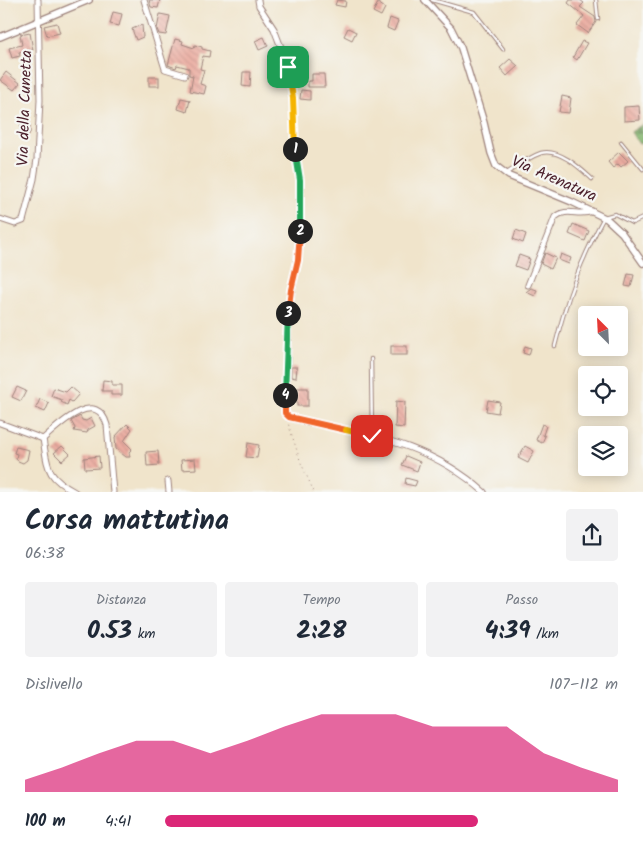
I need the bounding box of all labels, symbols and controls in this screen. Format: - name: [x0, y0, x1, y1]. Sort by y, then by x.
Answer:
- pin: [267, 46, 309, 88]
- street label: Via della Cunetta: [10, 50, 40, 166]
- icon: arrive: [274, 53, 302, 81]
- pin: 1: [282, 136, 308, 162]
- text: 1: [293, 138, 298, 160]
- street label: Via Arenatura: [507, 149, 601, 209]
- pin: 2: [288, 218, 312, 244]
- text: 2: [296, 220, 305, 242]
- pin: 3: [276, 300, 300, 326]
- text: 3: [285, 302, 292, 324]
- north arrow: [578, 306, 628, 356]
- map controls: [578, 306, 628, 476]
- button: locate: [578, 366, 628, 416]
- pin: 4: [272, 382, 298, 408]
- text: 4: [282, 384, 289, 406]
- pin: [351, 415, 393, 457]
- icon: check: [358, 422, 386, 450]
- button: layers: [578, 426, 628, 476]
- text: Corsa mattutina: [25, 499, 229, 544]
- button: share: [566, 509, 618, 561]
- text: 06:38: [25, 541, 65, 566]
- text: Distanza: [96, 589, 146, 611]
- text: Tempo: [303, 589, 340, 611]
- text: Passo: [506, 589, 538, 611]
- text: 0.53: [87, 611, 132, 651]
- text: 2:28: [296, 611, 347, 651]
- text: 4:39: [485, 611, 531, 651]
- text: km: [132, 623, 155, 645]
- text: /km: [531, 623, 559, 645]
- text: Dislivello: [25, 672, 83, 697]
- text: 107–112 m: [549, 672, 618, 697]
- text: 100 m: [25, 809, 66, 834]
- text: 4:41: [105, 809, 132, 834]

